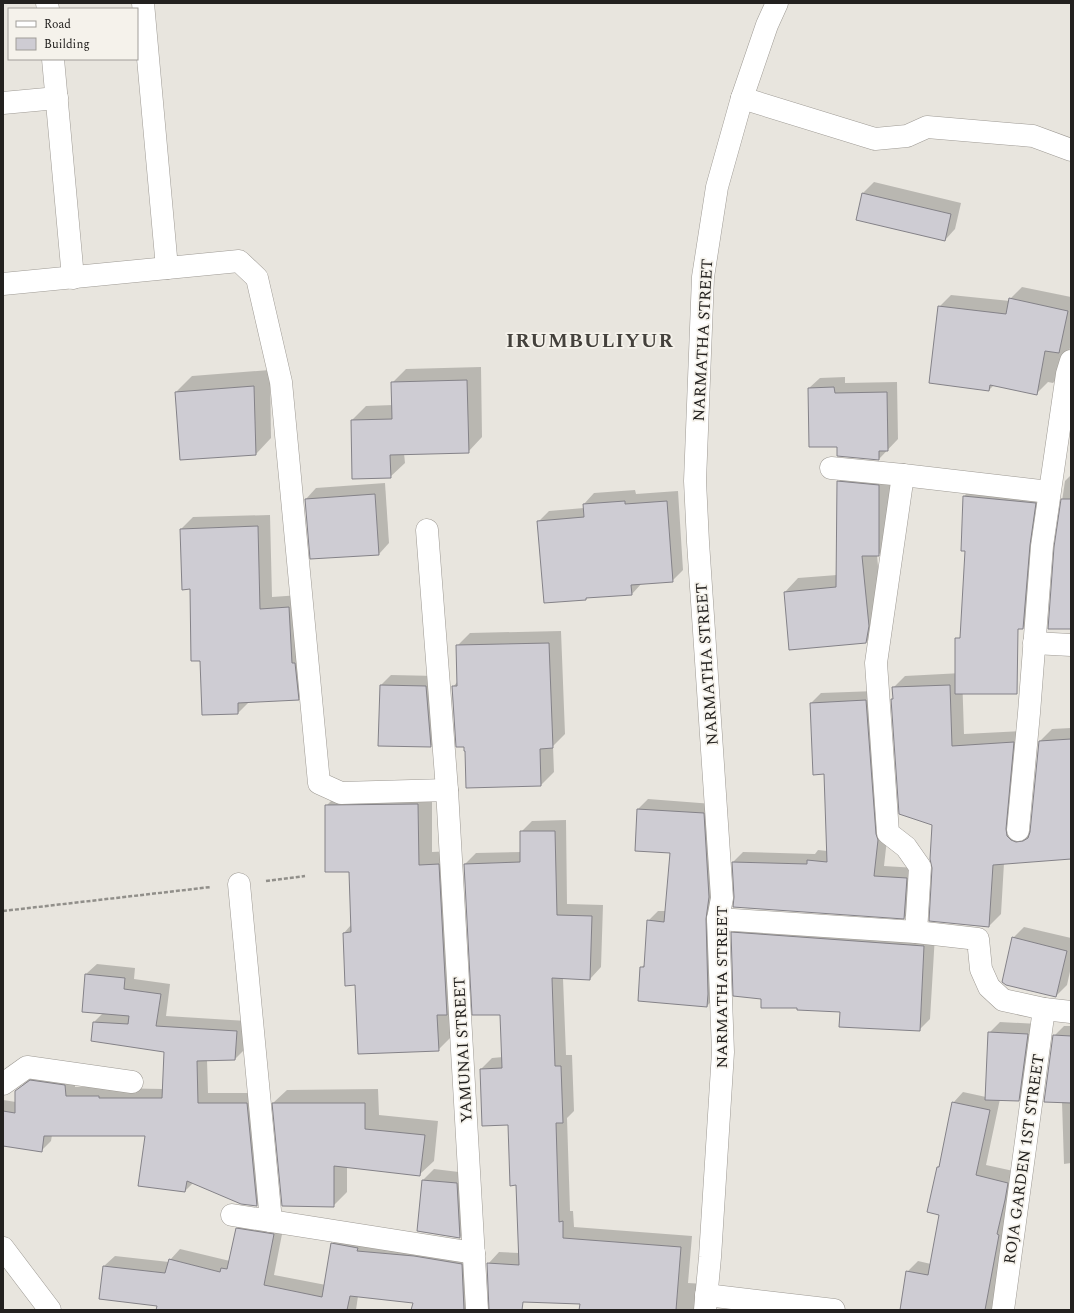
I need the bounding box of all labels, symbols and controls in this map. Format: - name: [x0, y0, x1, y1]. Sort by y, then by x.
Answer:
- legend: [8, 8, 138, 60]
- text: Road: [44, 15, 71, 34]
- text: Building: [44, 35, 90, 54]
- street label: NARMATHA STREET: [687, 258, 719, 422]
- district label: IRUMBULIYUR: [506, 326, 674, 356]
- street label: NARMATHA STREET: [689, 582, 725, 746]
- street label: NARMATHA STREET: [710, 905, 734, 1069]
- street label: YAMUNAI STREET: [447, 976, 479, 1124]
- street label: ROJA GARDEN 1ST STREET: [997, 1052, 1051, 1266]

